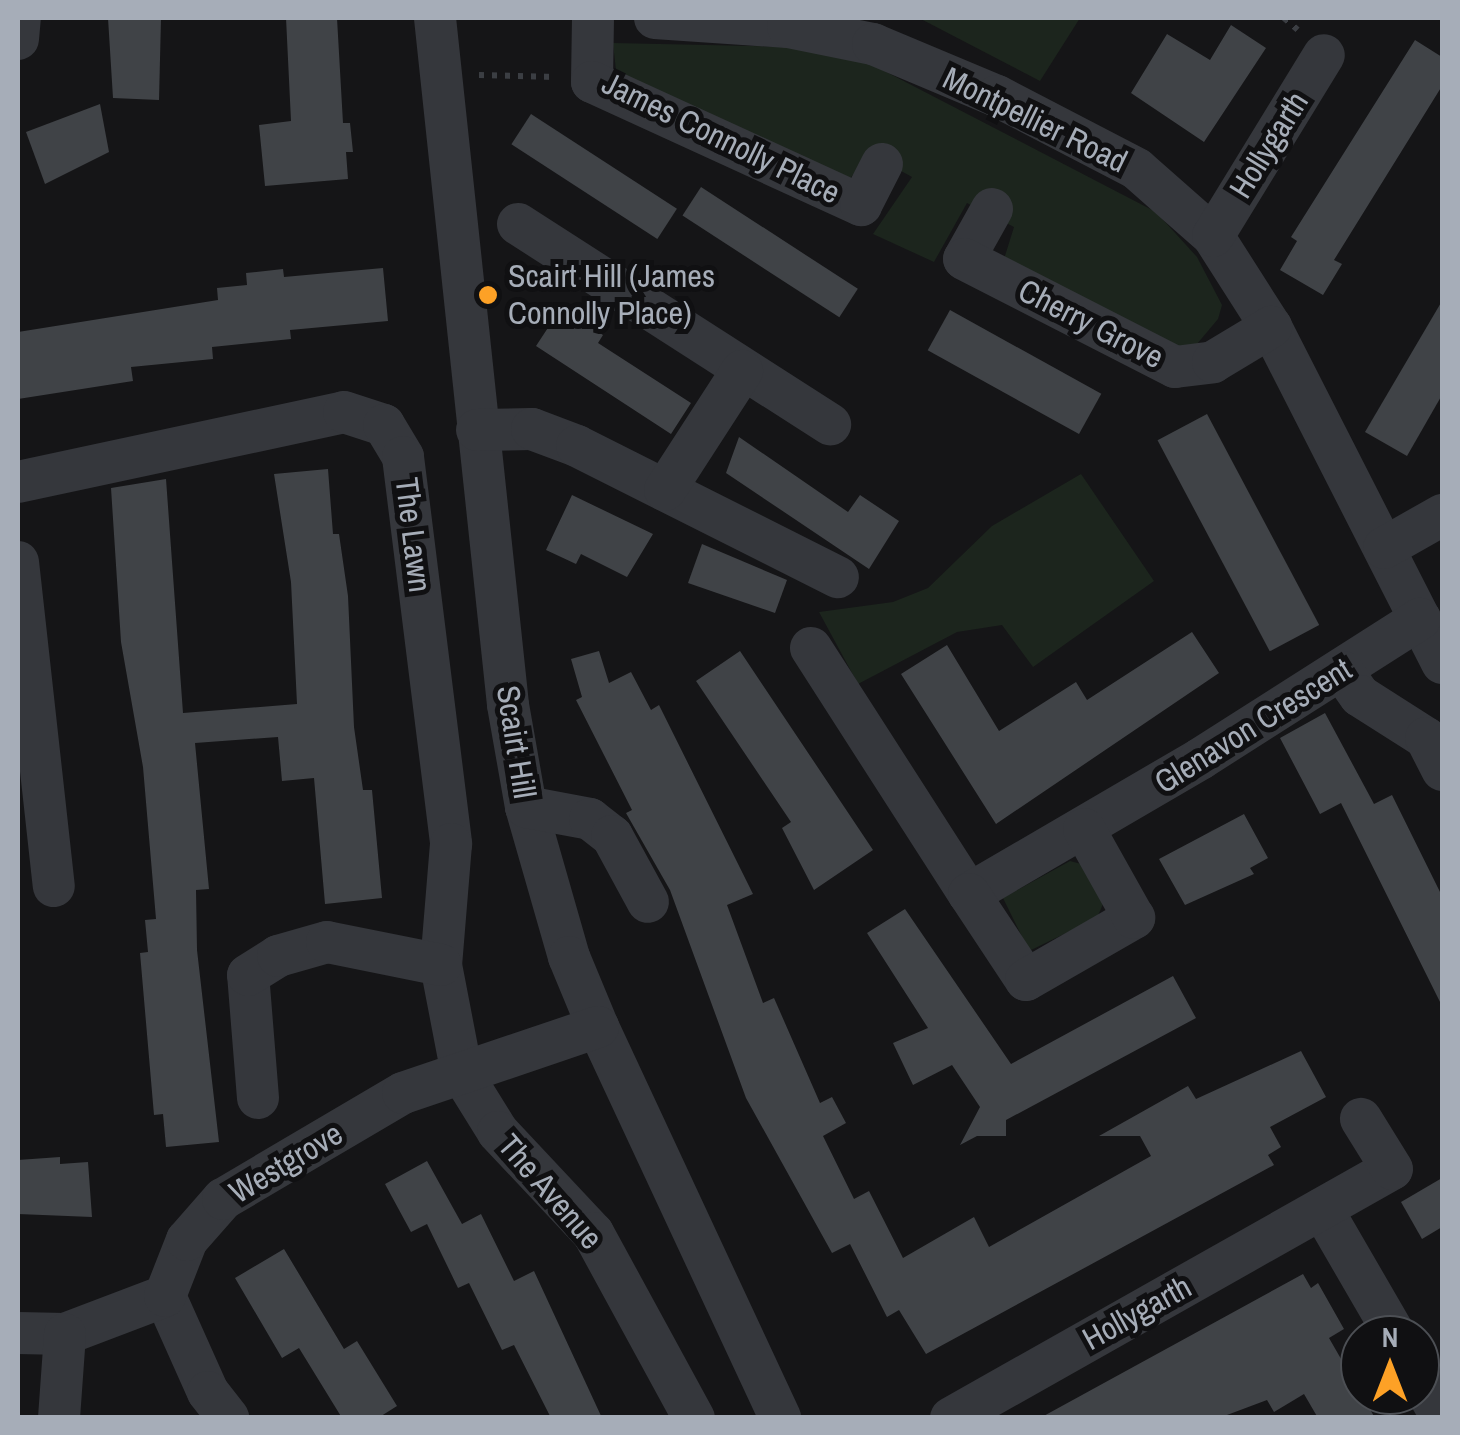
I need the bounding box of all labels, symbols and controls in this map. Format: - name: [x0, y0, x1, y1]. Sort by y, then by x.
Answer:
- street label: Montpellier Road: [937, 59, 1133, 181]
- street label: James Connolly Place: [596, 64, 846, 212]
- street label: Hollygarth: [1221, 85, 1317, 205]
- place label: Scairt Hill (James Connolly Place): [508, 258, 715, 333]
- street label: Cherry Grove: [1012, 271, 1170, 377]
- marker: Scairt Hill (James Connolly Place): [477, 284, 499, 306]
- street label: The Lawn: [387, 475, 439, 595]
- street label: Glenavon Crescent: [1148, 650, 1358, 802]
- street label: Scairt Hill: [488, 683, 544, 801]
- street label: Westgrove: [223, 1114, 349, 1212]
- street label: The Avenue: [489, 1126, 611, 1258]
- street label: Hollygarth: [1076, 1268, 1198, 1358]
- north arrow: [1340, 1315, 1440, 1415]
- text: N: [1382, 1318, 1398, 1356]

